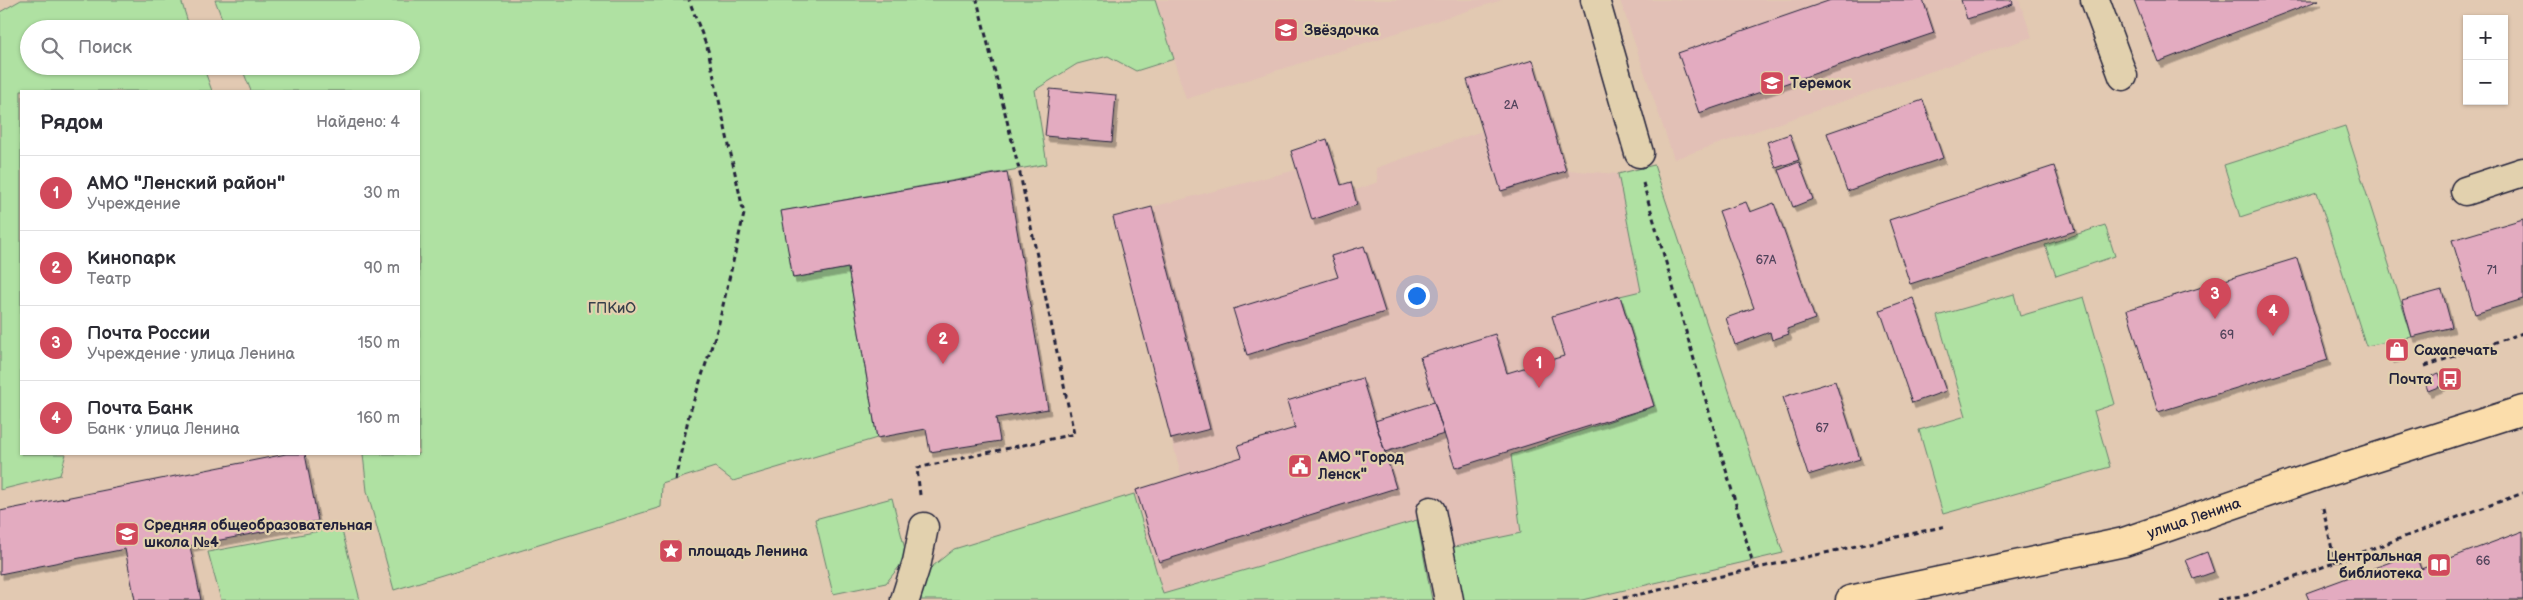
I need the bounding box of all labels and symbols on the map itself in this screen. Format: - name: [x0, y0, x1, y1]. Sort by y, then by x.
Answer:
- school or university icon: Звёздочка: [1273, 17, 1299, 43]
- place label: Звёздочка: [1304, 21, 1379, 40]
- school or university icon: Теремок: [1759, 70, 1785, 96]
- place label: Теремок: [1790, 74, 1852, 93]
- house number: 2А: [1504, 98, 1519, 113]
- house number: 67А: [1756, 253, 1777, 268]
- house number: 71: [2487, 263, 2497, 278]
- pin: 3: [2199, 278, 2231, 319]
- your location: [1404, 283, 1430, 309]
- pin: 4: [2257, 295, 2289, 336]
- park label: ГПКиО: [588, 299, 636, 318]
- pin: 2: [927, 323, 959, 364]
- house number: 69: [2220, 328, 2234, 343]
- shop icon: Сахапечать: [2384, 337, 2410, 363]
- place label: Сахапечать: [2414, 341, 2498, 360]
- pin: 1: [1523, 347, 1555, 388]
- bus stop icon: Почта: [2437, 366, 2463, 392]
- place label: Почта: [2389, 370, 2432, 389]
- house number: 67: [1815, 421, 1829, 436]
- place label: АМО "Город Ленск": [1317, 448, 1404, 484]
- public building icon: АМО "Город Ленск": [1287, 453, 1313, 479]
- street label: улица Ленина: [2145, 494, 2244, 543]
- place label: Средняя общеобразовательная школа №4: [144, 516, 373, 552]
- school or university icon: Средняя общеобразовательная школа №4: [114, 521, 140, 547]
- place icon: площадь Ленина: [658, 538, 684, 564]
- place label: площадь Ленина: [688, 542, 808, 561]
- place label: Центральная библиотека: [2327, 547, 2422, 583]
- library icon: Центральная библиотека: [2426, 552, 2452, 578]
- house number: 66: [2476, 554, 2490, 569]

